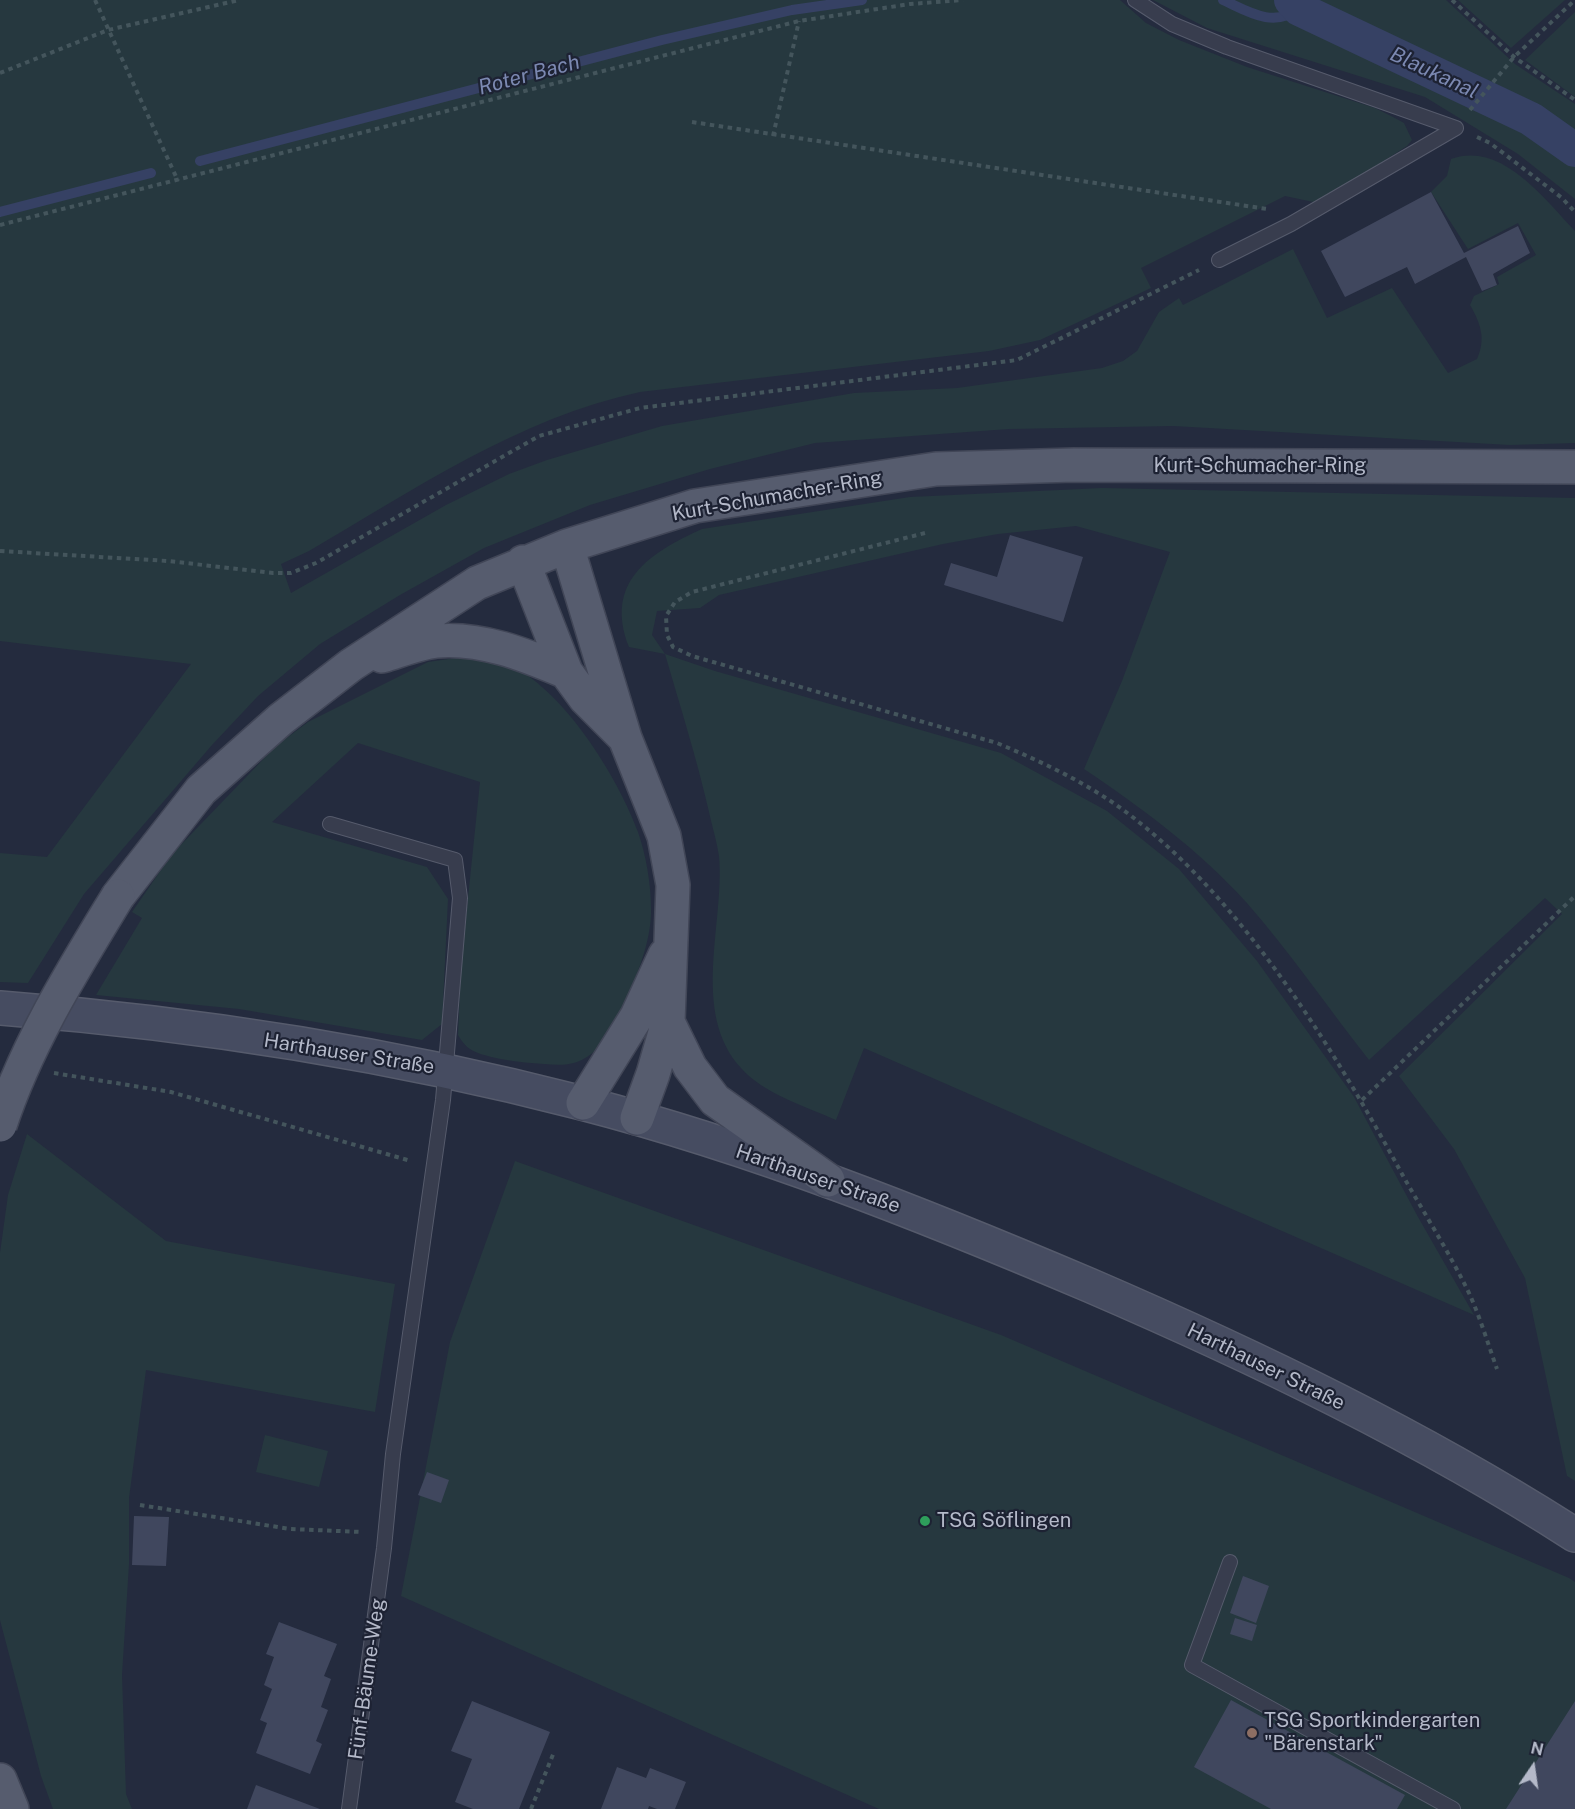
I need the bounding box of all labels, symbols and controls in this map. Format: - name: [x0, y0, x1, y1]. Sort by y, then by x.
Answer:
- water label: Blaukanal: [1386, 42, 1482, 104]
- water label: Roter Bach: [476, 49, 582, 101]
- street label: Kurt-Schumacher-Ring: [1154, 454, 1366, 478]
- street label: Kurt-Schumacher-Ring: [670, 466, 884, 526]
- street label: Harthauser Straße: [262, 1029, 436, 1079]
- street label: Harthauser Straße: [733, 1140, 903, 1218]
- street label: Harthauser Straße: [1183, 1318, 1349, 1416]
- place label: TSG Söflingen: [937, 1509, 1071, 1533]
- marker: TSG Söflingen: [918, 1514, 932, 1528]
- street label: Fünf-Bäume-Weg: [344, 1597, 390, 1761]
- place label: TSG Sportkindergarten "Bärenstark": [1264, 1709, 1480, 1756]
- marker: TSG Sportkindergarten "Bärenstark": [1245, 1726, 1259, 1740]
- north arrow: [1503, 1737, 1563, 1797]
- text: N: [1529, 1738, 1545, 1760]

